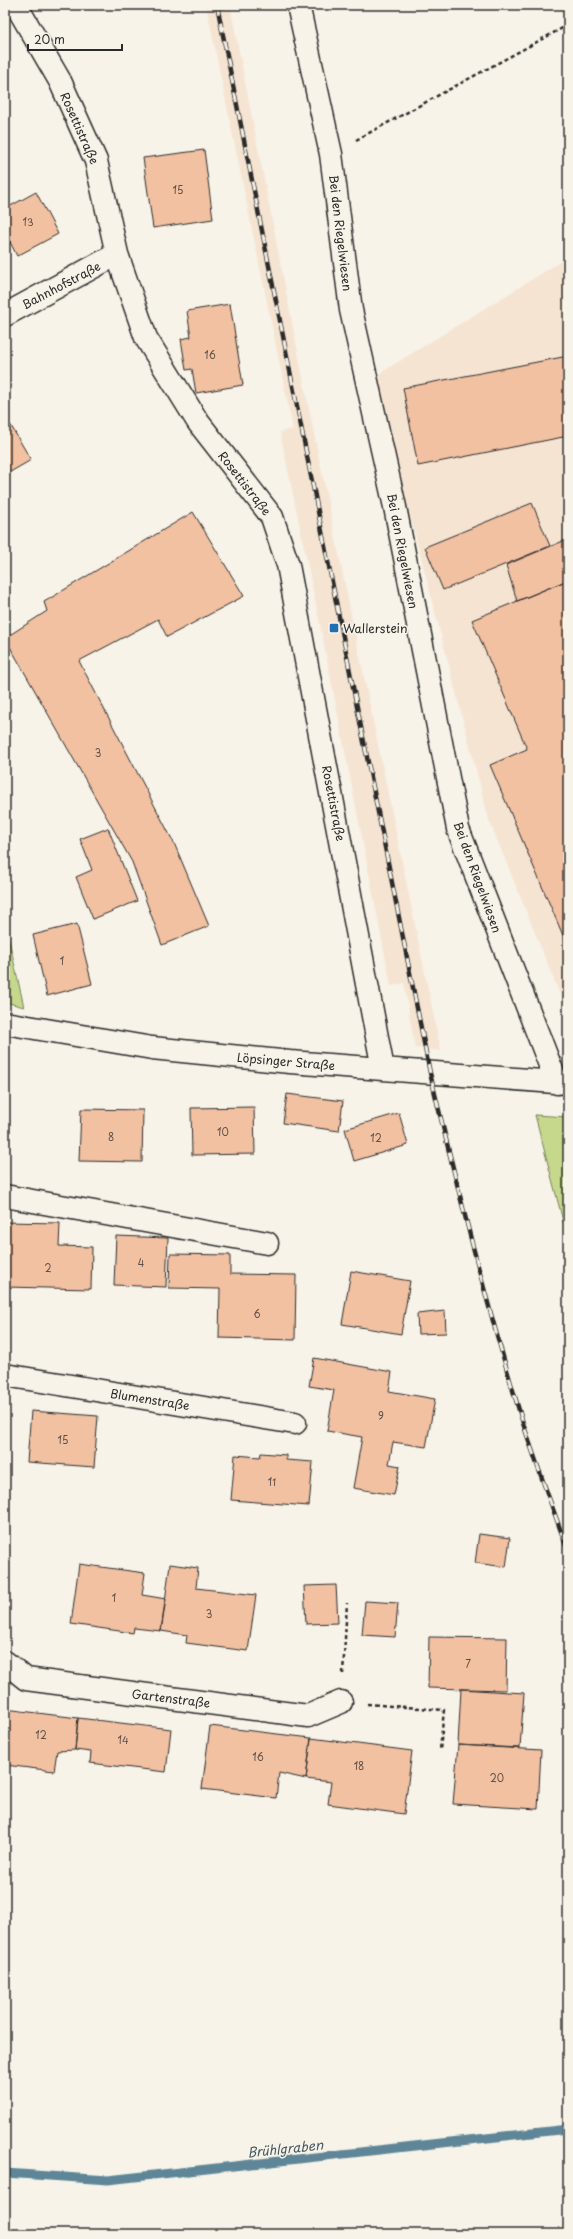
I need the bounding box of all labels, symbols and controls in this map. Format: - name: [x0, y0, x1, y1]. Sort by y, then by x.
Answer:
- scale bar: [28, 26, 122, 52]
- text: 20 m: [34, 30, 65, 48]
- street label: Rosettistraße: [56, 89, 104, 167]
- street label: Bei den Riegelwiesen: [325, 174, 357, 292]
- house number: 15: [173, 182, 183, 197]
- house number: 13: [22, 214, 34, 229]
- street label: Bahnhofstraße: [18, 257, 104, 313]
- house number: 16: [204, 347, 216, 362]
- street label: Rosettistraße: [214, 447, 276, 519]
- street label: Bei den Riegelwiesen: [383, 492, 423, 610]
- place label: Wallerstein: [343, 619, 408, 637]
- marker: Wallerstein: [328, 622, 340, 634]
- house number: 3: [95, 745, 101, 760]
- street label: Rosettistraße: [318, 763, 350, 843]
- street label: Bei den Riegelwiesen: [450, 819, 506, 935]
- house number: 1: [60, 953, 64, 968]
- street label: Löpsinger Straße: [236, 1048, 336, 1074]
- house number: 10: [217, 1124, 229, 1139]
- house number: 8: [108, 1129, 114, 1144]
- house number: 12: [370, 1130, 382, 1145]
- house number: 4: [138, 1255, 145, 1270]
- house number: 2: [44, 1260, 52, 1275]
- house number: 6: [253, 1306, 261, 1321]
- street label: Blumenstraße: [109, 1384, 191, 1414]
- house number: 9: [378, 1408, 384, 1423]
- house number: 15: [58, 1432, 68, 1447]
- house number: 11: [268, 1474, 276, 1489]
- house number: 1: [112, 1590, 116, 1605]
- house number: 3: [206, 1606, 212, 1621]
- house number: 7: [465, 1656, 471, 1671]
- street label: Gartenstraße: [131, 1684, 211, 1712]
- house number: 12: [35, 1727, 47, 1742]
- house number: 14: [117, 1732, 129, 1747]
- house number: 16: [252, 1749, 264, 1764]
- house number: 18: [354, 1758, 364, 1773]
- house number: 20: [490, 1770, 504, 1785]
- water label: Brühlgraben: [246, 2134, 325, 2161]

